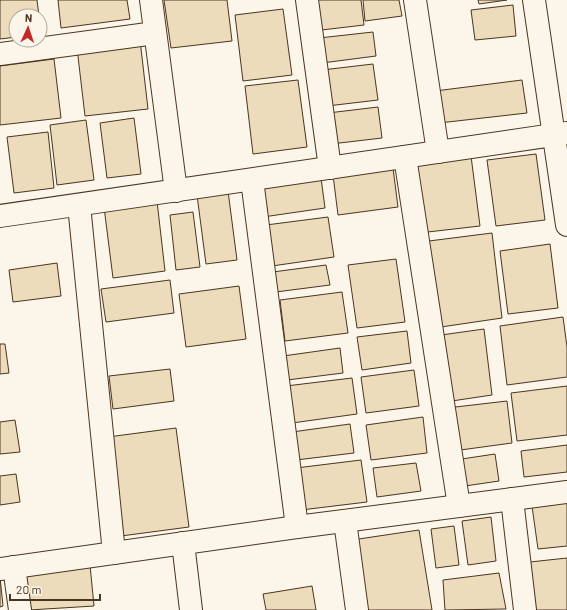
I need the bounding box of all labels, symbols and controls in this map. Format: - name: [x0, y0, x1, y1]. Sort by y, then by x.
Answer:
- north arrow: [8, 8, 48, 48]
- text: N: [25, 11, 33, 24]
- scale bar: [10, 576, 100, 602]
- text: 20 m: [16, 582, 42, 596]

